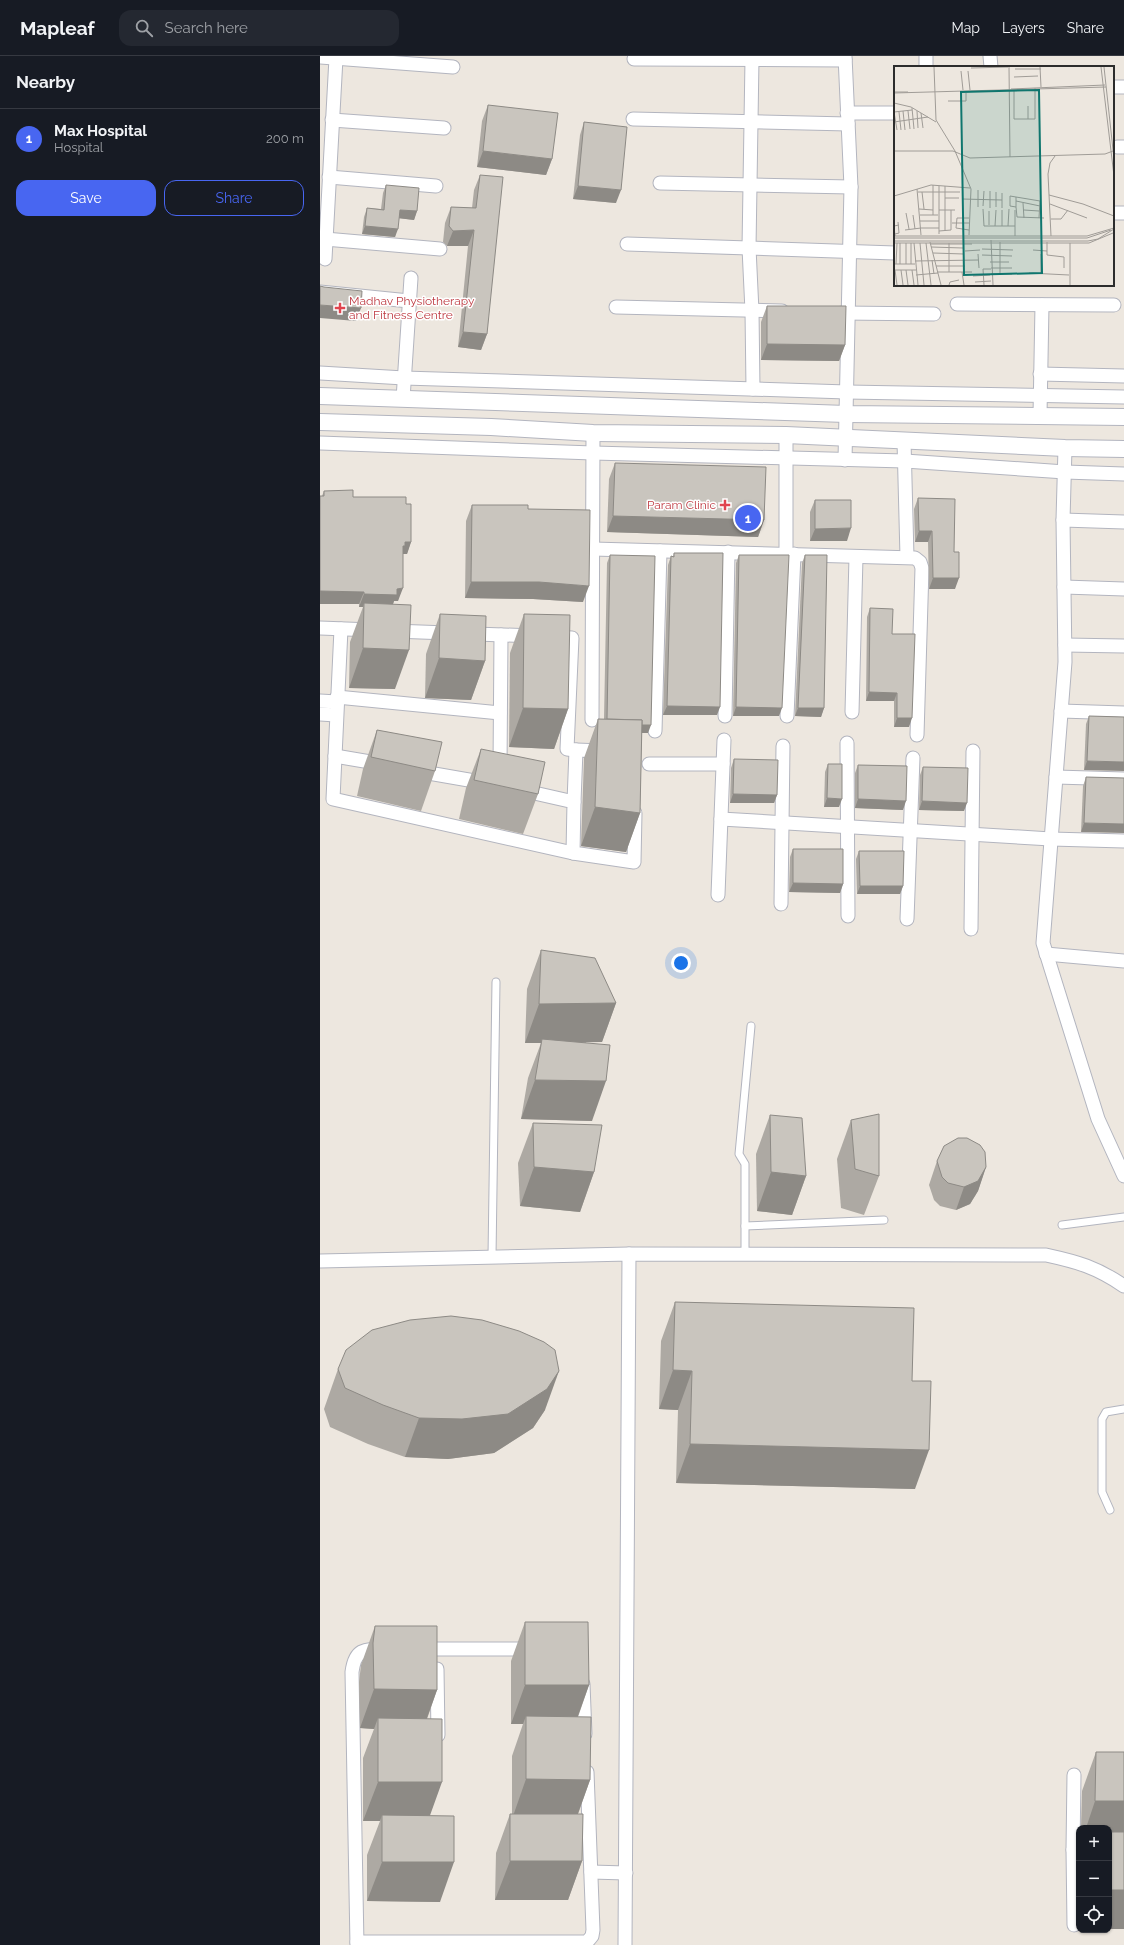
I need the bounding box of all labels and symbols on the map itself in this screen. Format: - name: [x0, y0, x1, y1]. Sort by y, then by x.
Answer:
- inset map: [894, 66, 1114, 286]
- place label: Madhav Physiotherapy and Fitness Centre: [349, 294, 475, 322]
- marker: Madhav Physiotherapy and Fitness Centre: [334, 302, 346, 314]
- place label: Param Clinic: [647, 498, 716, 512]
- marker: Param Clinic: [719, 499, 731, 511]
- pin: 1: [735, 503, 761, 533]
- your location: [671, 953, 691, 973]

